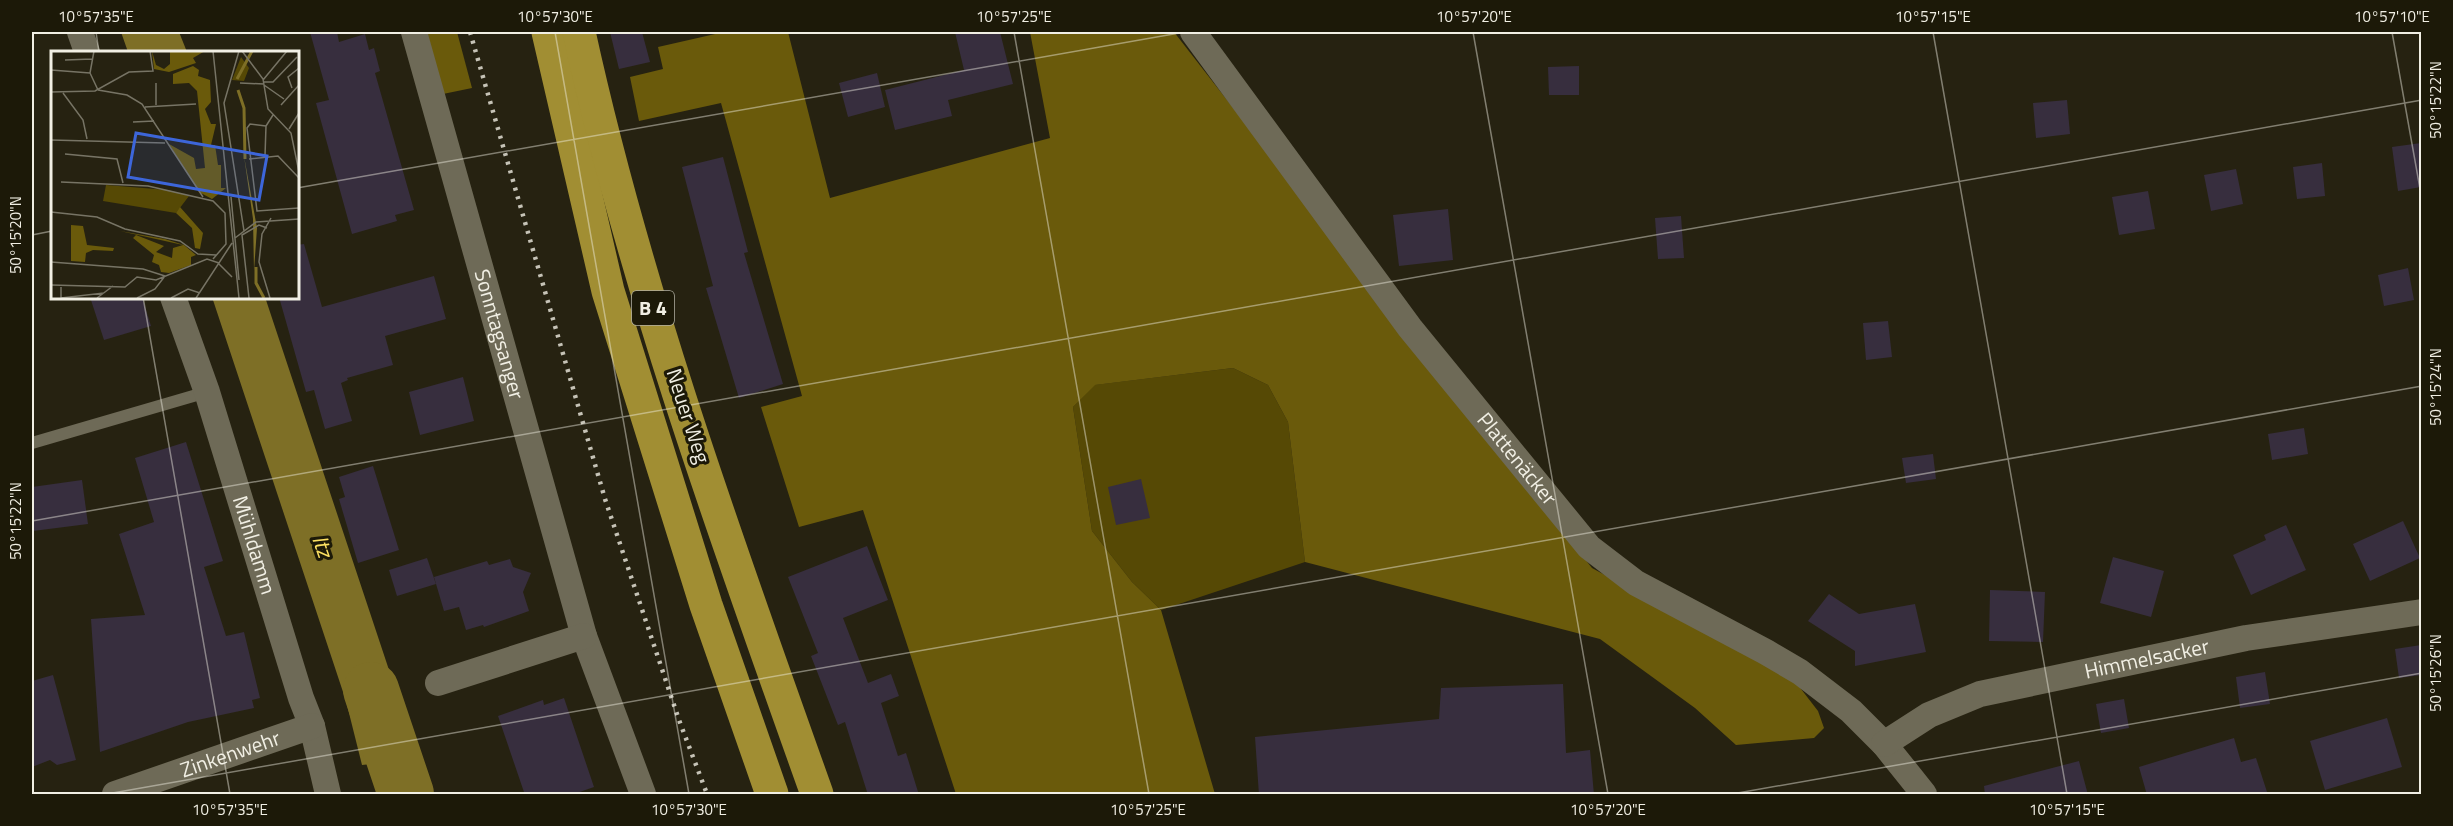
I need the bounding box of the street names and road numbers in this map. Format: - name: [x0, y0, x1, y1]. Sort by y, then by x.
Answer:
- street label: Sonntagsanger: [466, 265, 534, 403]
- road number: B 4: [632, 291, 674, 325]
- street label: Neuer Weg: [659, 364, 719, 467]
- street label: Plattenäcker: [1470, 405, 1565, 512]
- street label: Mühldamm: [225, 491, 285, 598]
- street label: Himmelsacker: [2081, 629, 2212, 687]
- street label: Zinkenwehr: [176, 721, 284, 785]

